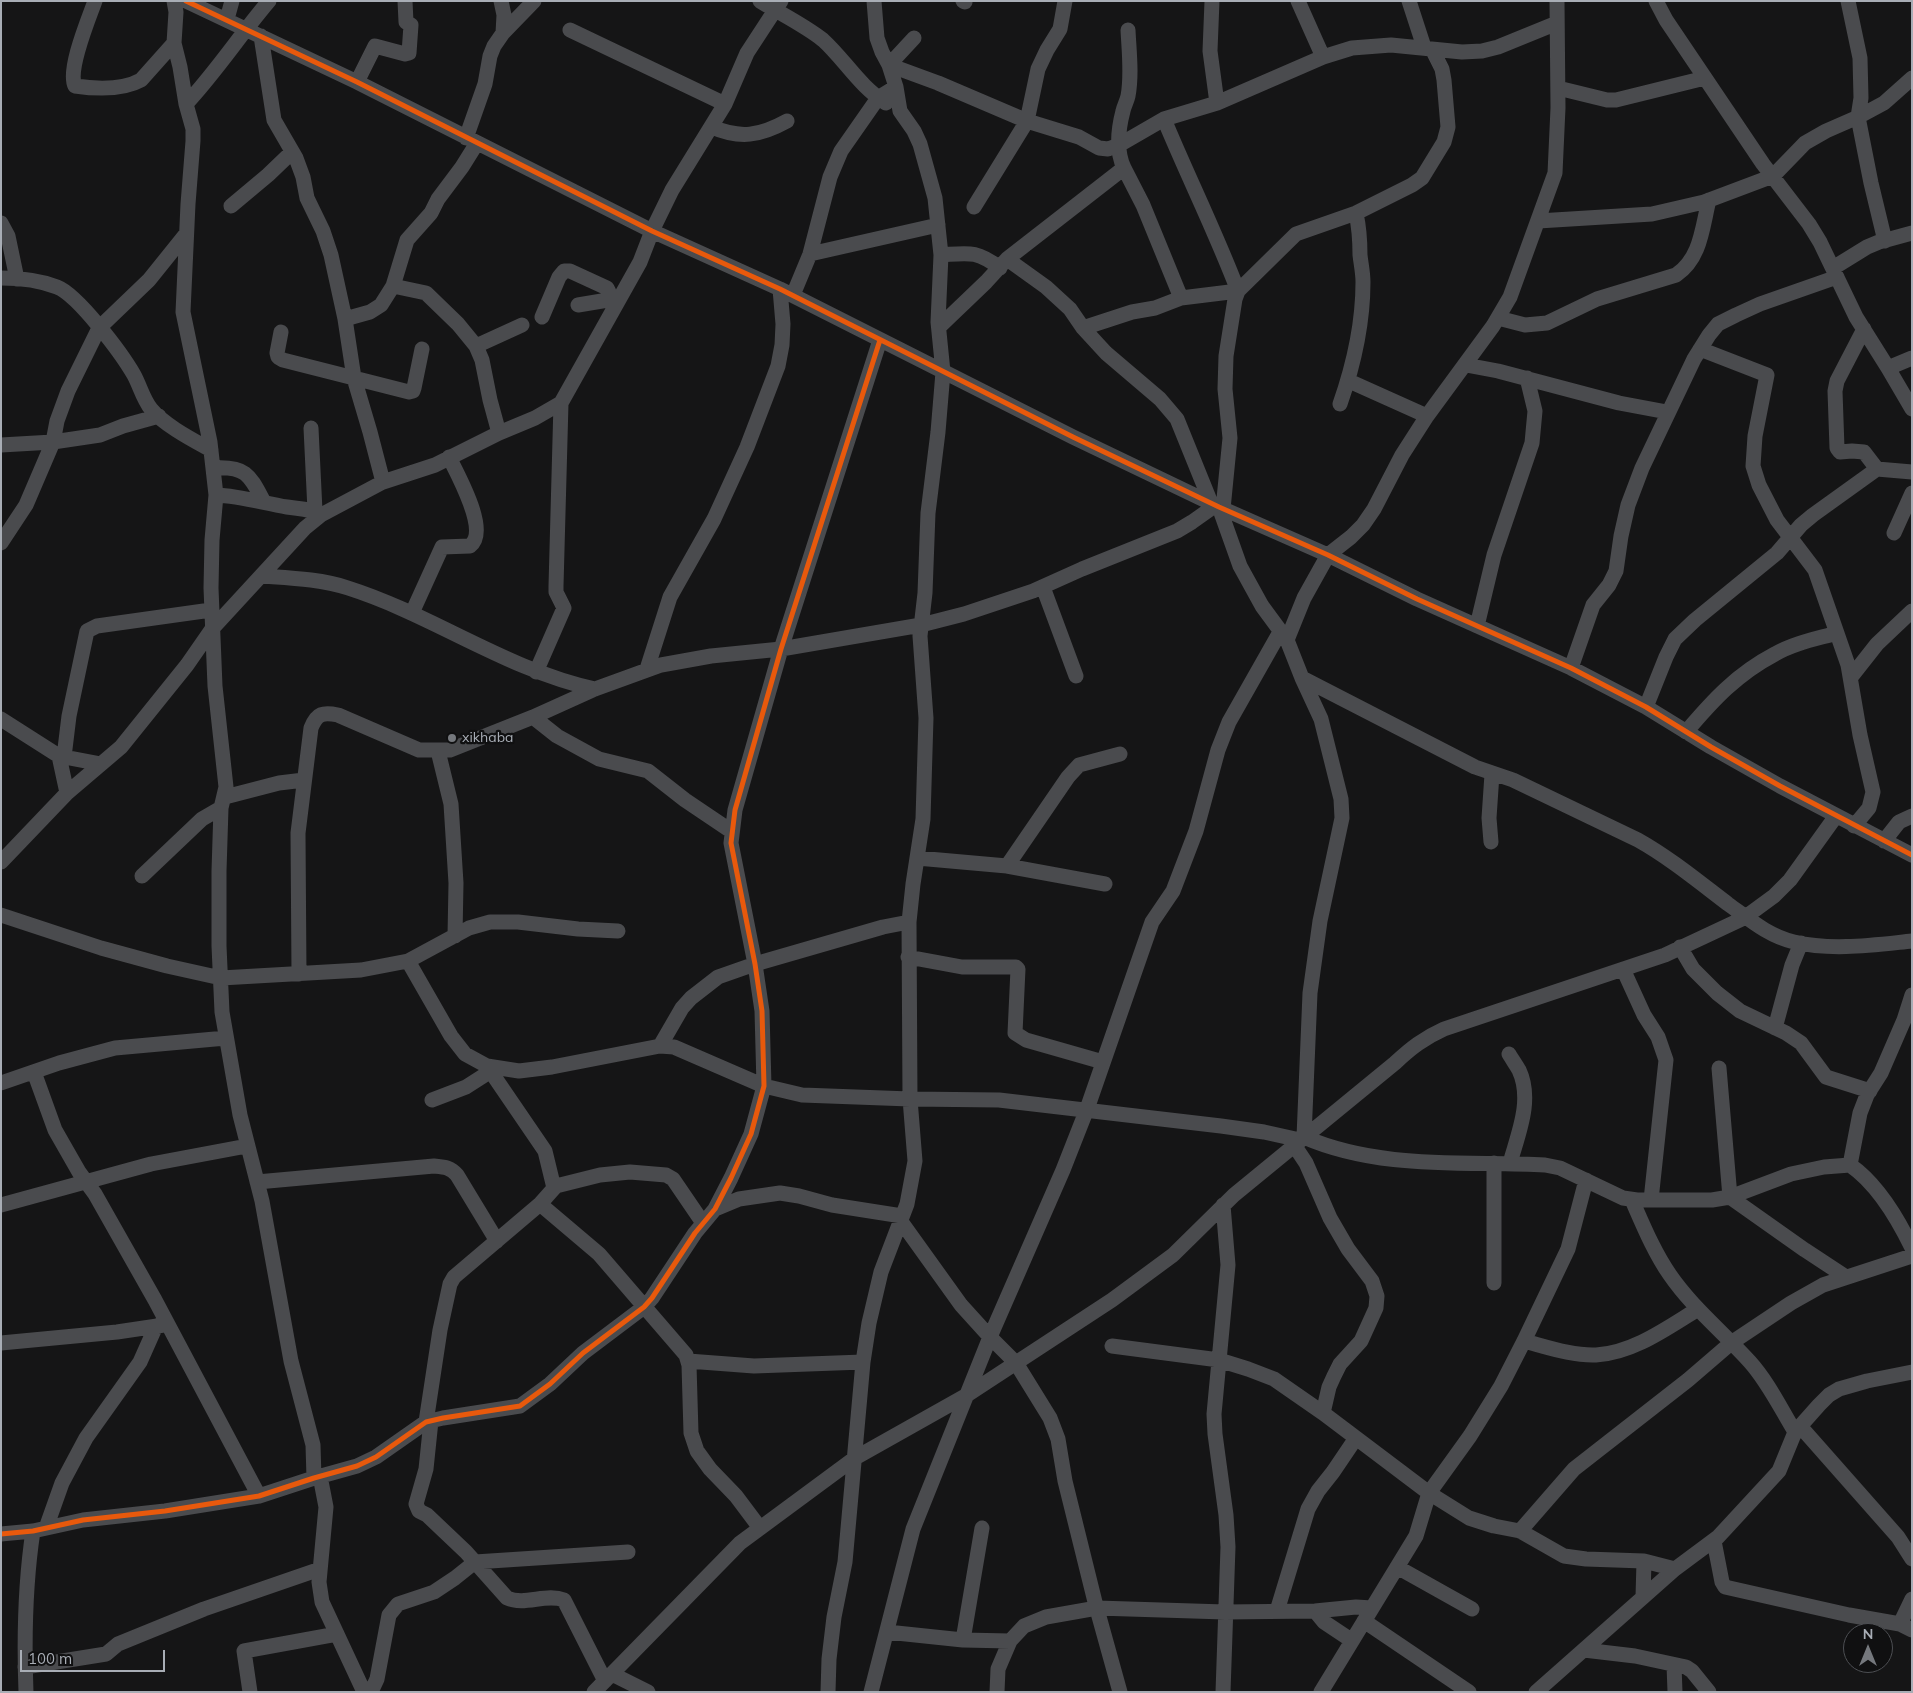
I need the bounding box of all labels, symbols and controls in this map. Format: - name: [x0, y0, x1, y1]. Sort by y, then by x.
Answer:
- place label: xikhaba: [462, 730, 513, 746]
- marker: xikhaba: [446, 732, 458, 744]
- north arrow: [1843, 1623, 1893, 1673]
- text: N: [1863, 1625, 1873, 1643]
- scale bar: [22, 1640, 168, 1672]
- text: 100 m: [28, 1649, 72, 1668]

